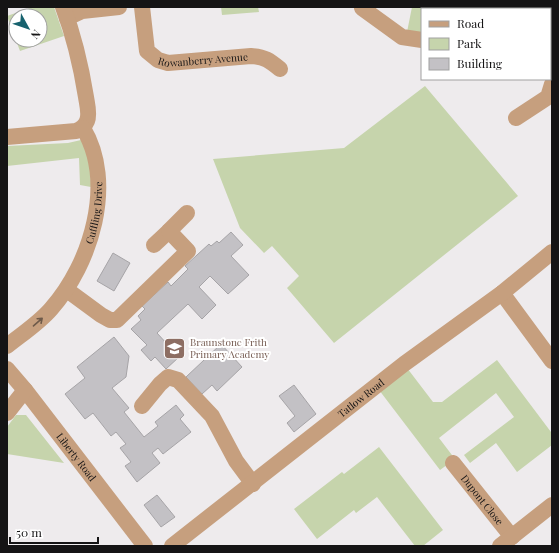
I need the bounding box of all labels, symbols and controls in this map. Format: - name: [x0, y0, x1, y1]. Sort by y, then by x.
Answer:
- north arrow: [8, 8, 48, 48]
- legend: [421, 8, 551, 80]
- text: Road: [457, 15, 484, 31]
- text: N: [28, 27, 44, 43]
- text: Park: [457, 35, 482, 51]
- street label: Rowanberry Avenue: [156, 49, 248, 70]
- text: Building: [457, 55, 503, 71]
- street label: Cuffling Drive: [82, 181, 105, 246]
- one-way arrow: [32, 318, 42, 327]
- school or university icon: Braunstone Frith Primary Academy: [161, 335, 187, 361]
- place label: Braunstone Frith Primary Academy: [190, 335, 269, 361]
- street label: Tatlow Road: [335, 375, 387, 421]
- street label: Liberty Road: [53, 430, 100, 484]
- street label: Dupont Close: [458, 472, 507, 528]
- scale bar: [10, 519, 98, 545]
- text: 50 m: [16, 524, 42, 540]

